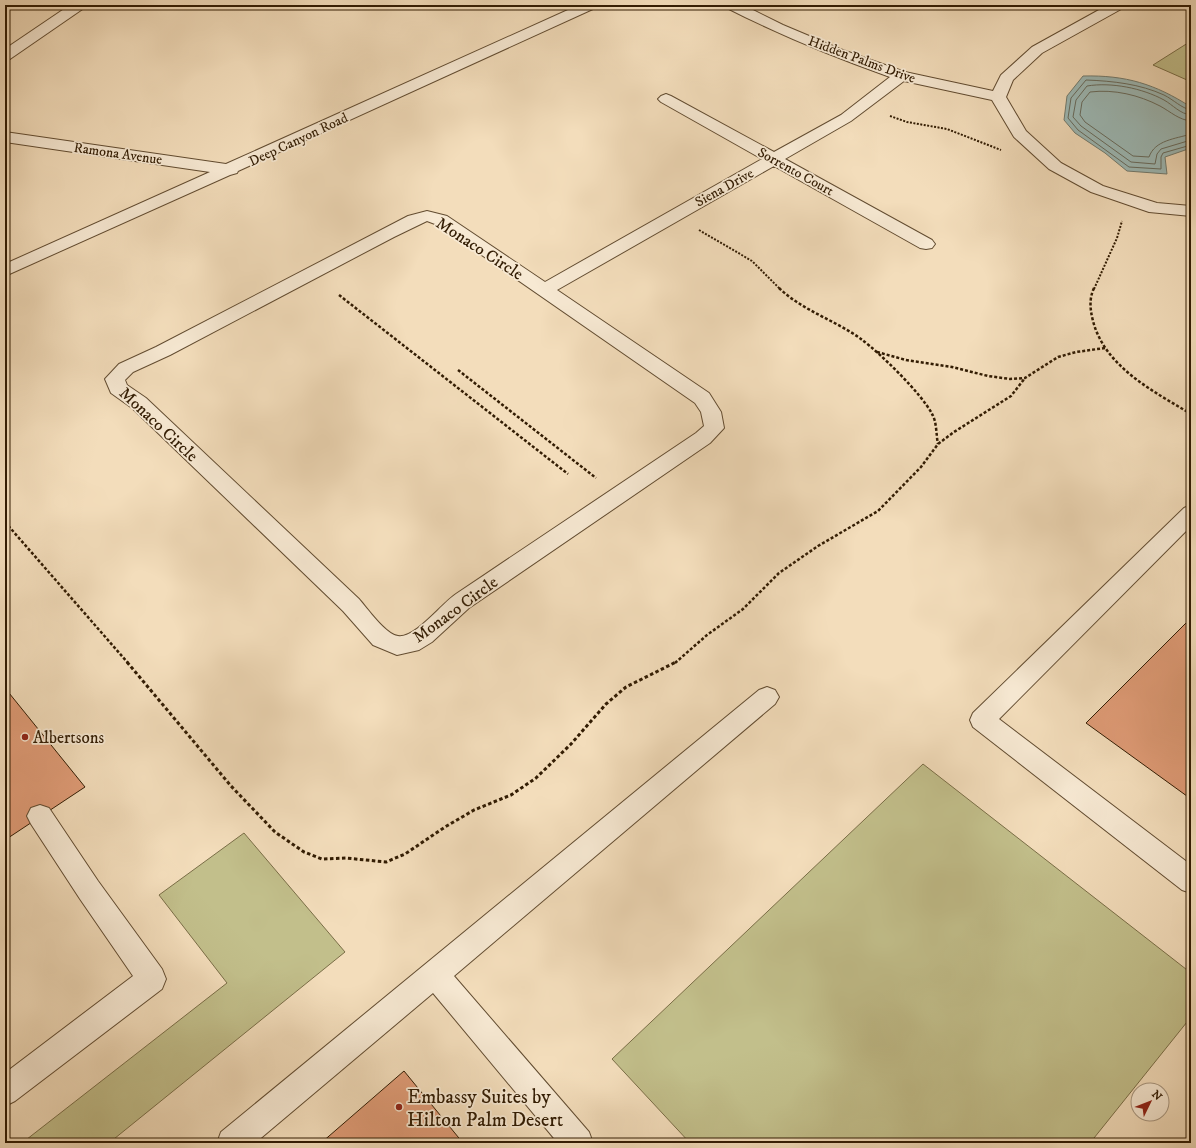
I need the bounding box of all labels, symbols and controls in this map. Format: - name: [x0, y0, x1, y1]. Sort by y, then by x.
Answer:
- street label: Hidden Palms Drive: [805, 32, 918, 88]
- street label: Deep Canyon Road: [246, 109, 351, 171]
- street label: Ramona Avenue: [72, 139, 163, 169]
- street label: Sorrento Court: [754, 144, 837, 200]
- street label: Siena Drive: [692, 164, 757, 211]
- street label: Monaco Circle: [431, 212, 527, 285]
- street label: Monaco Circle: [114, 383, 202, 467]
- street label: Monaco Circle: [409, 571, 503, 648]
- place label: Albertsons: [33, 727, 105, 749]
- marker: Albertsons: [20, 732, 30, 742]
- north arrow: [1130, 1082, 1170, 1122]
- place label: Embassy Suites by Hilton Palm Desert: [407, 1085, 563, 1133]
- text: N: [1148, 1088, 1165, 1104]
- marker: Embassy Suites by Hilton Palm Desert: [394, 1102, 404, 1112]

